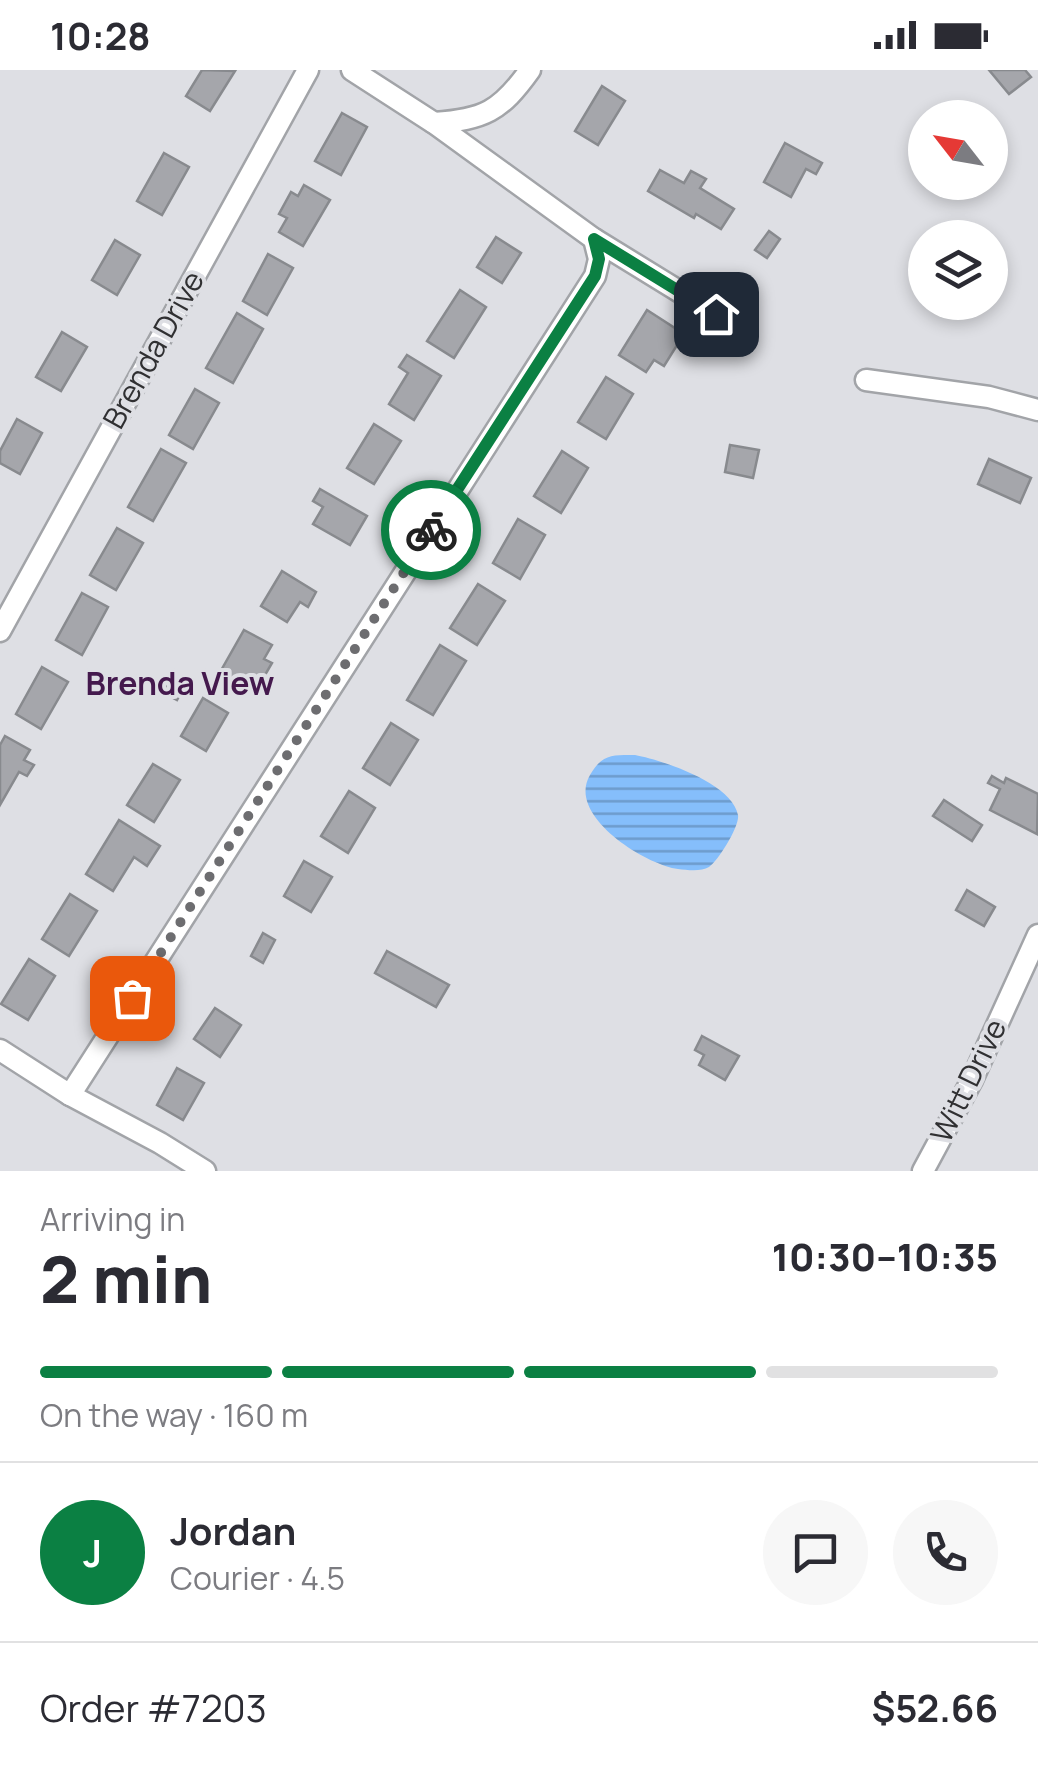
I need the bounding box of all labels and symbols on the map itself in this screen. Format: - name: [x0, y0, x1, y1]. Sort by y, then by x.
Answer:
- north arrow: [908, 100, 1008, 200]
- street label: Brenda Drive: [93, 263, 213, 435]
- pin: [674, 272, 759, 357]
- courier: [381, 480, 481, 580]
- district label: Brenda View: [86, 661, 275, 705]
- pin: [90, 956, 175, 1041]
- street label: Witt Drive: [920, 1012, 1015, 1149]

